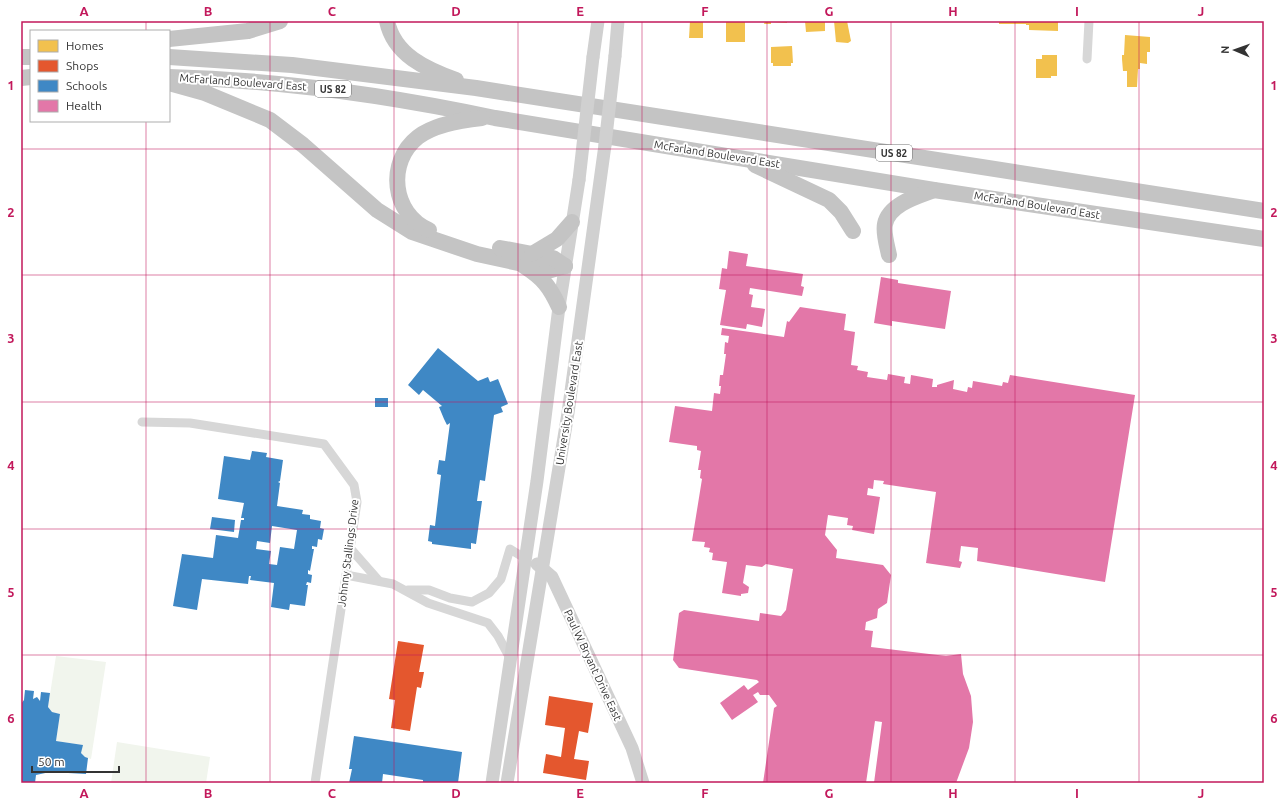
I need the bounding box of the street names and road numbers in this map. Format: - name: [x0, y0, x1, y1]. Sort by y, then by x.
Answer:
- street label: McFarland Boulevard East: [179, 72, 308, 92]
- road number: US 82: [315, 81, 351, 97]
- street label: McFarland Boulevard East: [653, 138, 781, 170]
- road number: US 82: [876, 145, 912, 161]
- street label: McFarland Boulevard East: [973, 189, 1101, 221]
- street label: University Boulevard East: [553, 340, 585, 466]
- street label: Johnny Stallings Drive: [335, 498, 361, 608]
- street label: Paul W Bryant Drive East: [562, 607, 624, 723]

